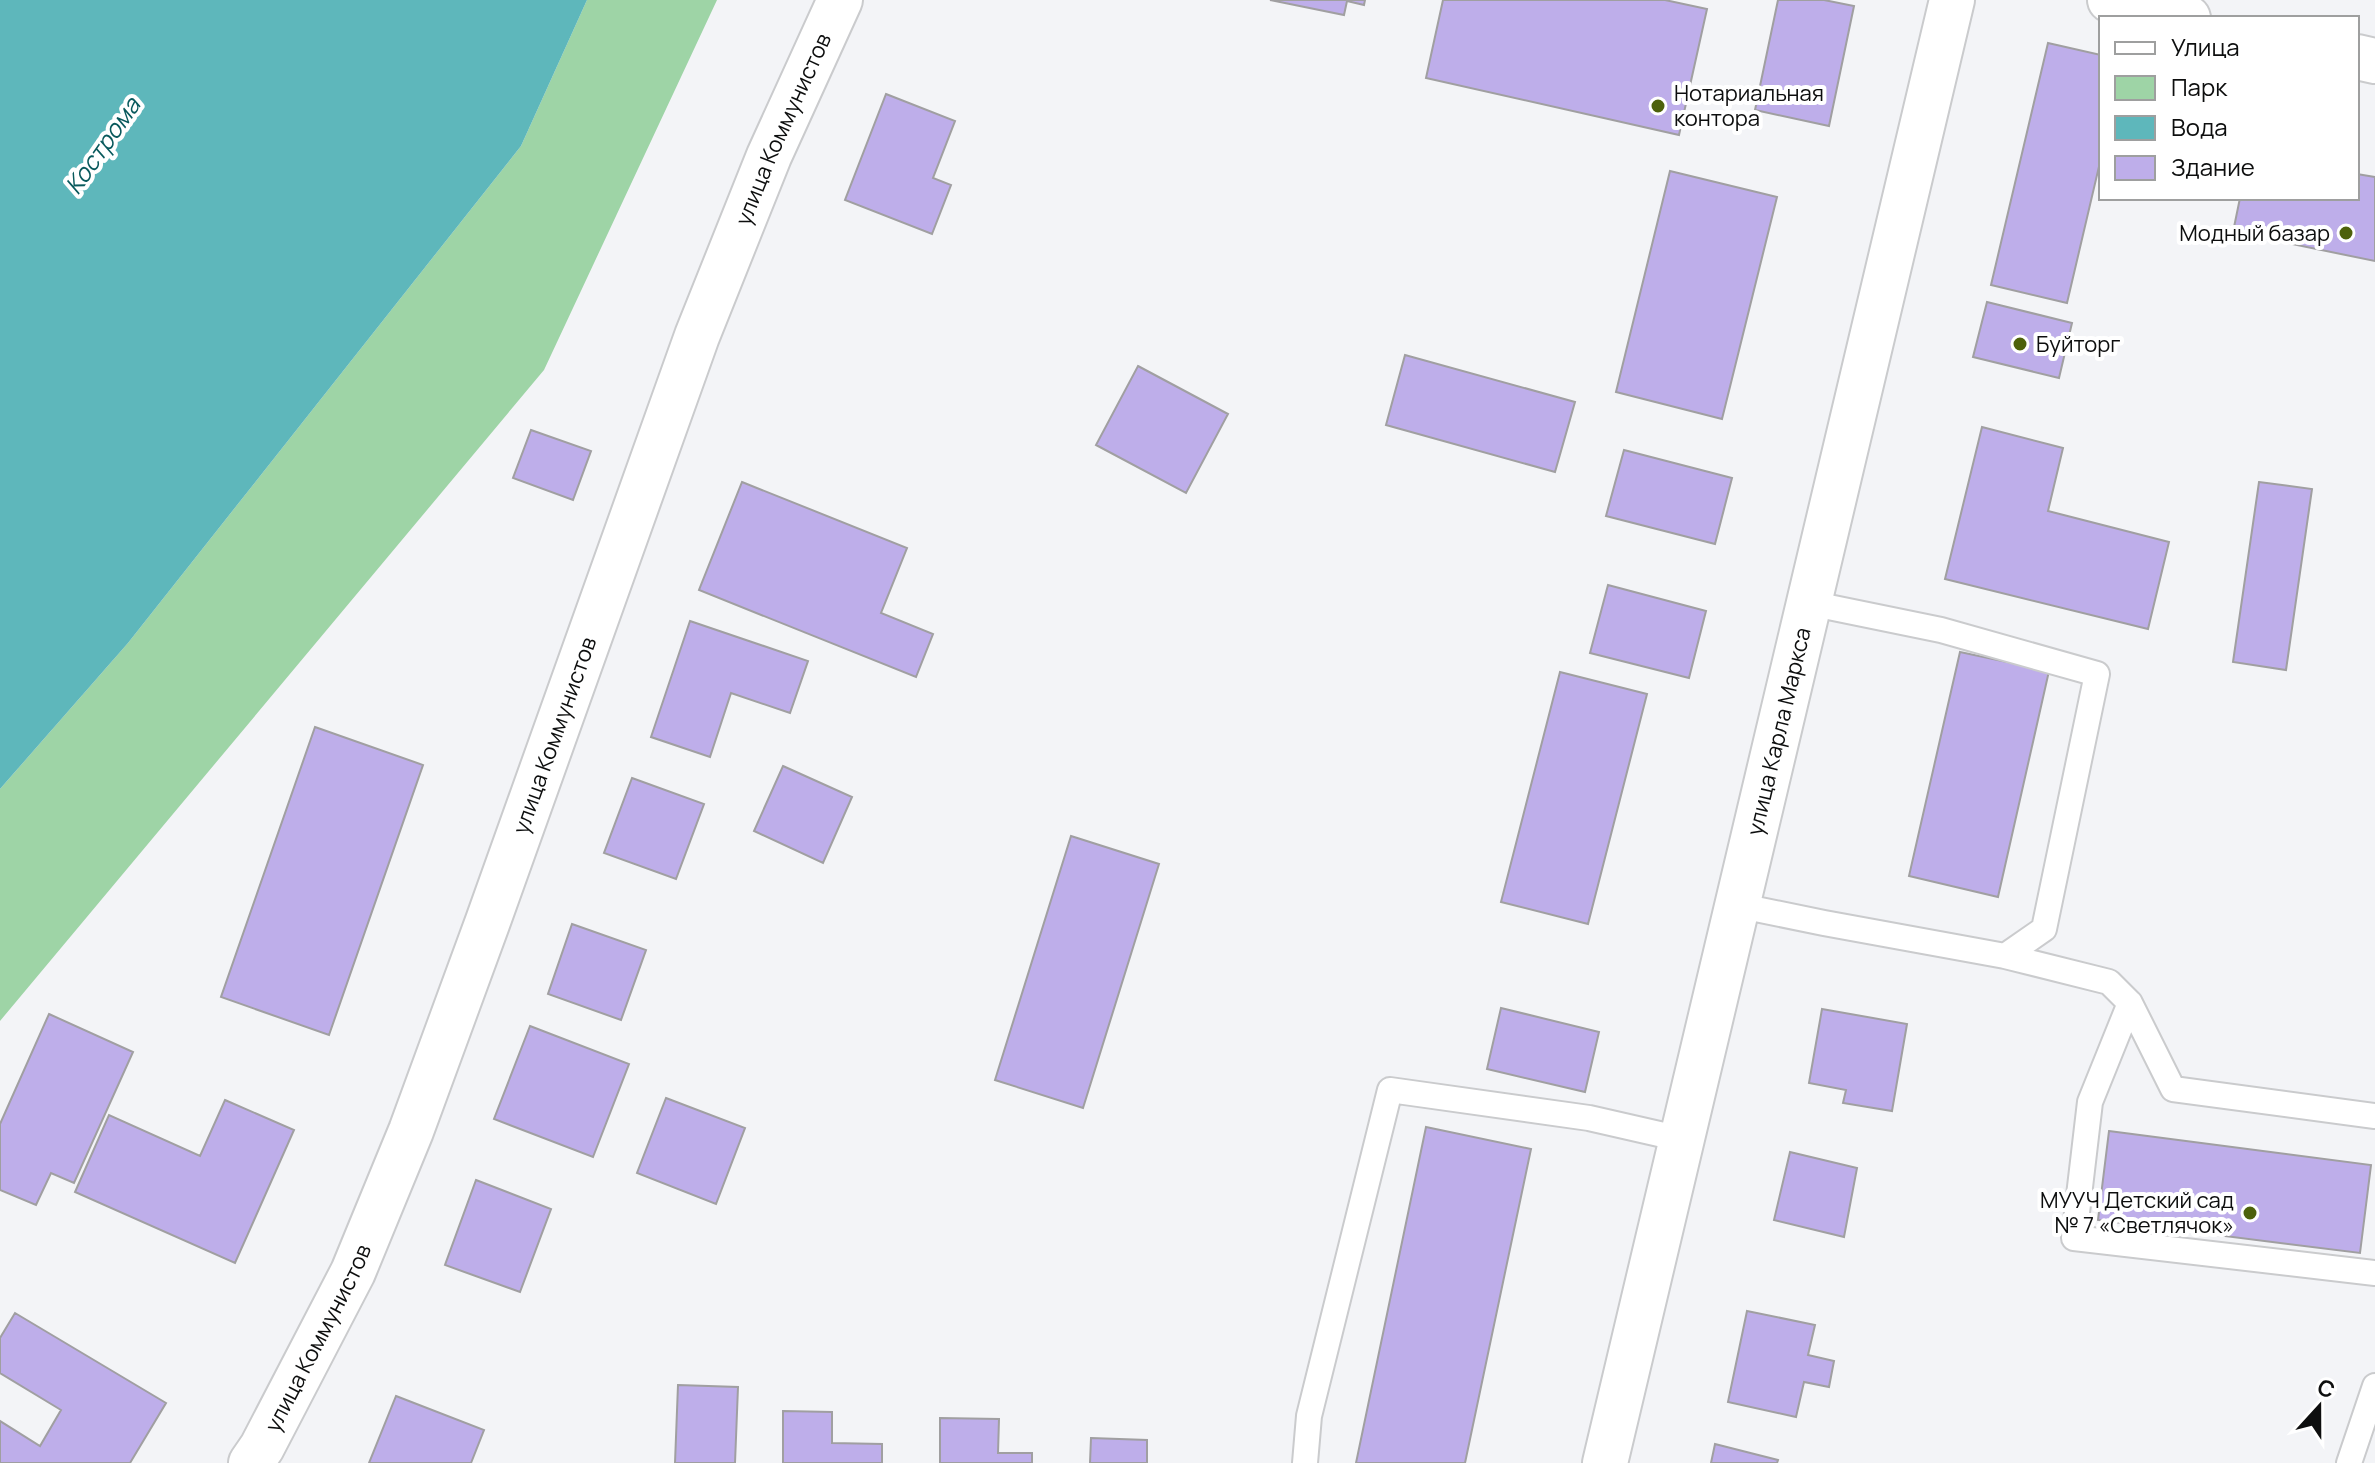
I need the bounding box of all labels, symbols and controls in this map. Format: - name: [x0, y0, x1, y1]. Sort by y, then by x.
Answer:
- legend: [2099, 16, 2359, 200]
- street label: улица Коммунистов: [728, 28, 838, 230]
- text: Улица: [2171, 30, 2240, 63]
- text: Парк: [2171, 70, 2228, 103]
- place label: Нотариальная контора: [1674, 78, 1824, 133]
- water label: Кострома: [56, 89, 148, 200]
- marker: Нотариальная контора: [1649, 97, 1667, 115]
- text: Вода: [2171, 110, 2228, 143]
- text: Здание: [2171, 150, 2255, 183]
- place label: Модный базар: [2179, 218, 2330, 248]
- marker: Модный базар: [2337, 224, 2355, 242]
- place label: Буйторг: [2036, 329, 2121, 359]
- marker: Буйторг: [2011, 335, 2029, 353]
- street label: улица Карла Маркса: [1739, 624, 1818, 838]
- street label: улица Коммунистов: [505, 633, 603, 838]
- place label: МУУЧ Детский сад № 7 «Светлячок»: [2040, 1185, 2234, 1240]
- marker: МУУЧ Детский сад № 7 «Светлячок»: [2241, 1204, 2259, 1222]
- street label: улица Коммунистов: [257, 1239, 378, 1437]
- north arrow: [2279, 1367, 2359, 1447]
- text: С: [2313, 1371, 2339, 1405]

